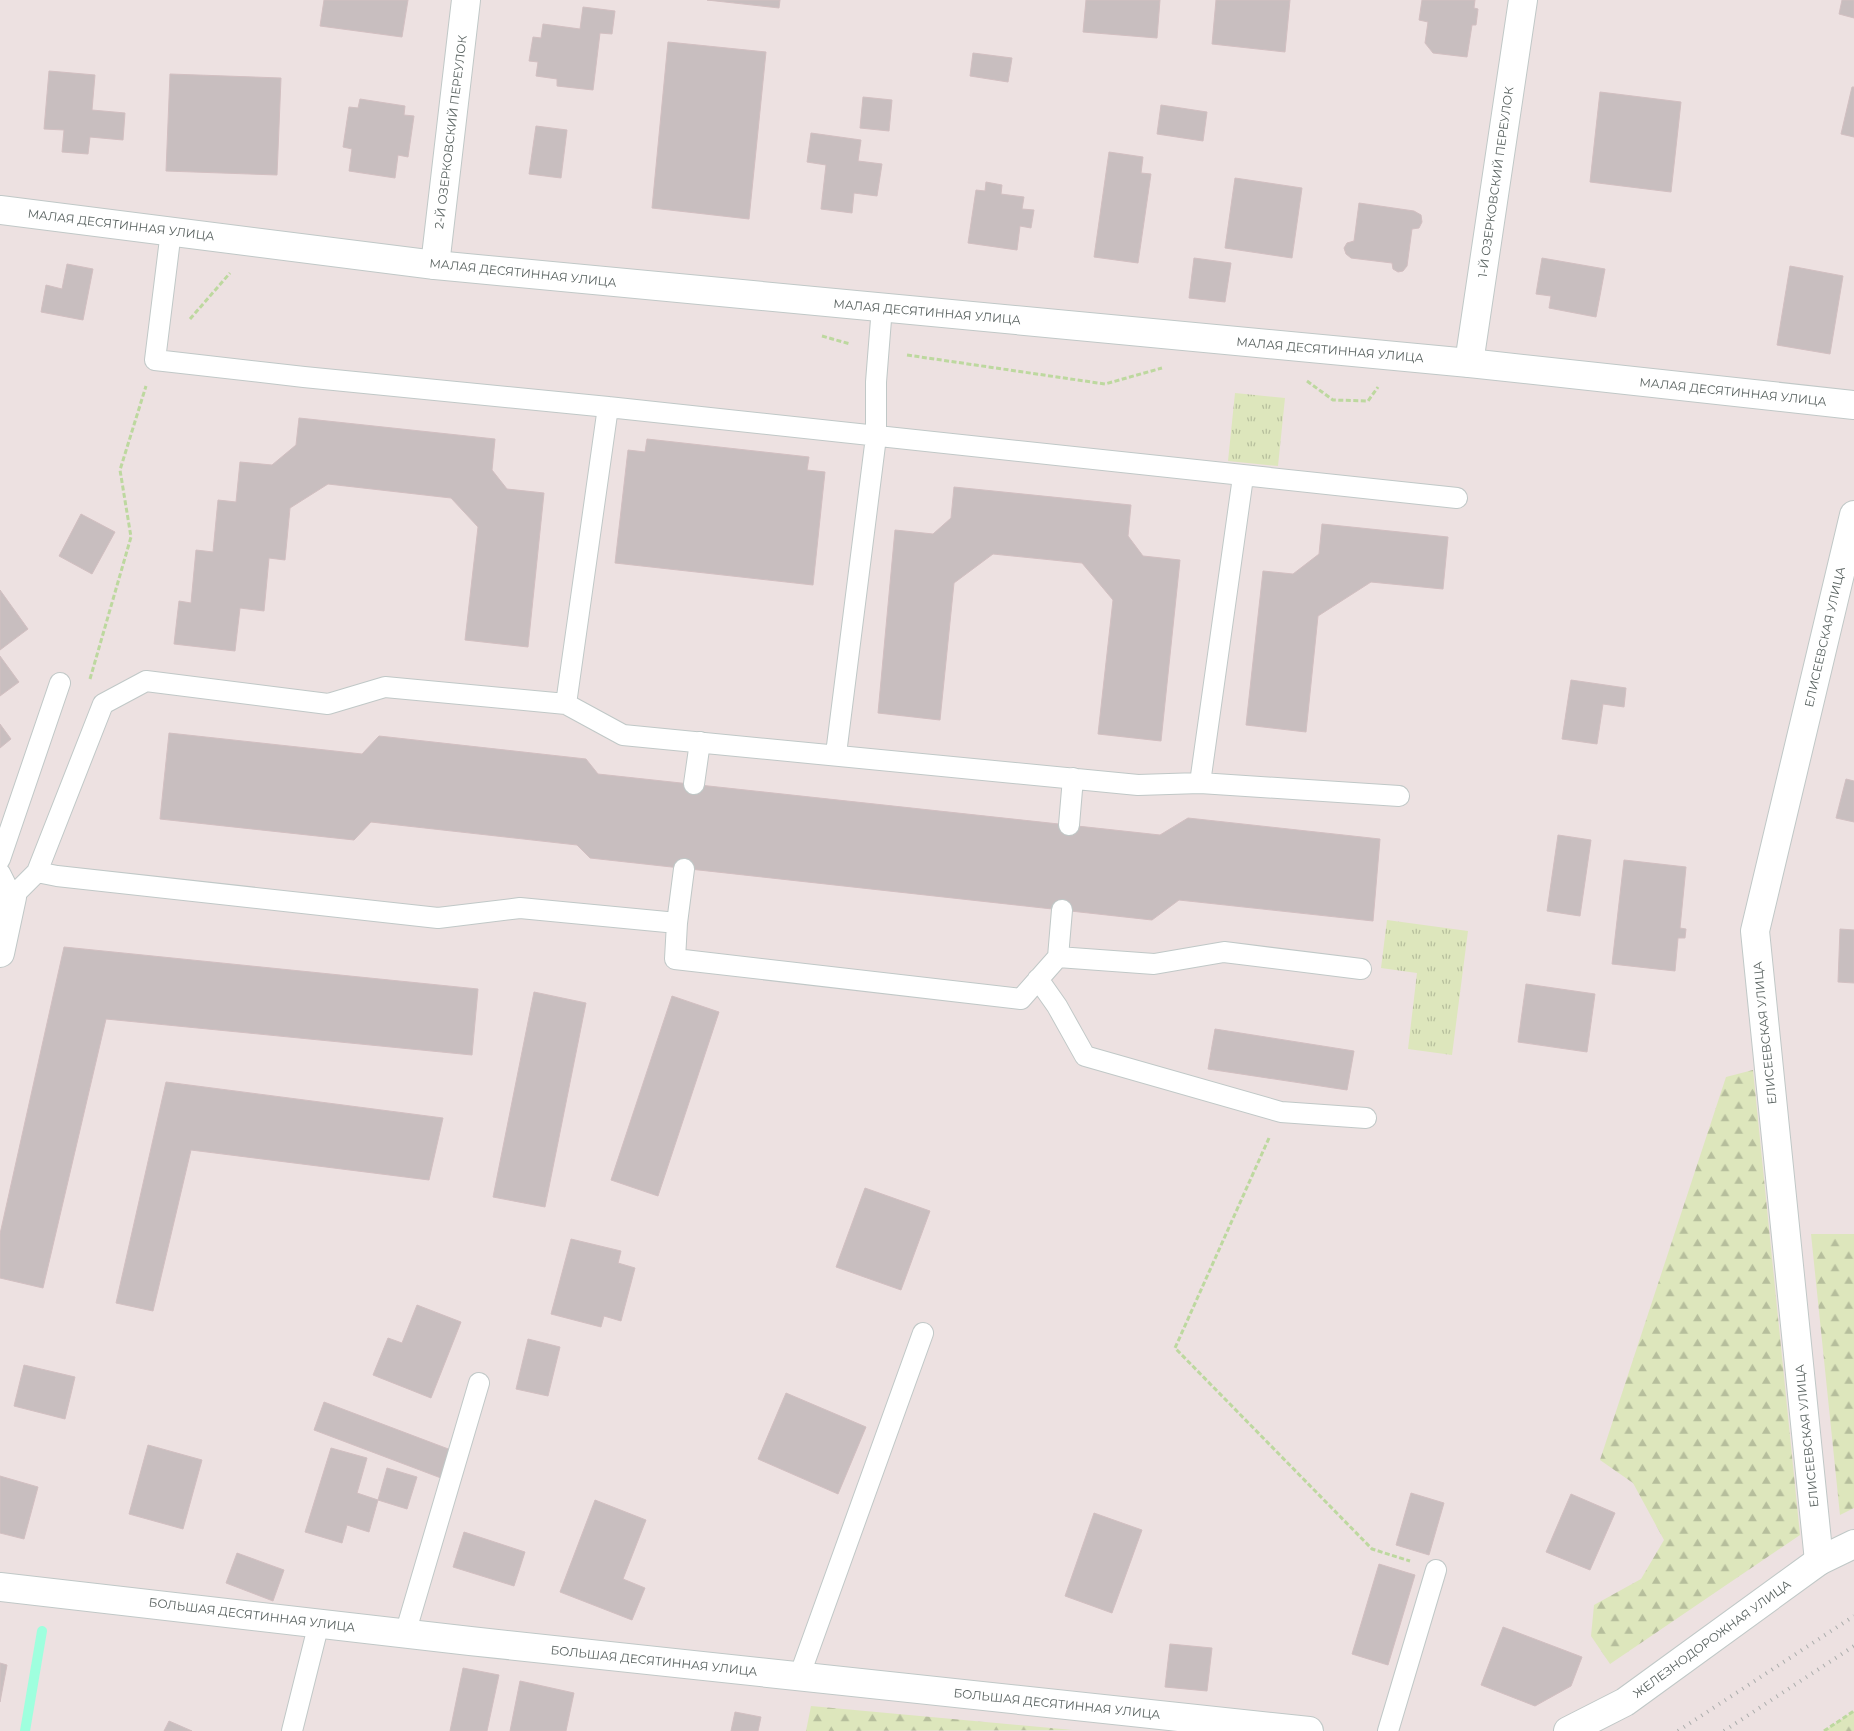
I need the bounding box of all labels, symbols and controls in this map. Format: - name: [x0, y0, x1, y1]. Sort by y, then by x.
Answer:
- street label: 2-Й ОЗЕРКОВСКИЙ ПЕРЕУЛОК: [431, 34, 470, 230]
- street label: 1-Й ОЗЕРКОВСКИЙ ПЕРЕУЛОК: [1475, 85, 1516, 278]
- street label: МАЛАЯ ДЕСЯТИННАЯ УЛИЦА: [27, 206, 215, 243]
- street label: МАЛАЯ ДЕСЯТИННАЯ УЛИЦА: [429, 255, 617, 290]
- street label: МАЛАЯ ДЕСЯТИННАЯ УЛИЦА: [833, 296, 1021, 327]
- street label: МАЛАЯ ДЕСЯТИННАЯ УЛИЦА: [1236, 334, 1424, 365]
- street label: МАЛАЯ ДЕСЯТИННАЯ УЛИЦА: [1639, 374, 1827, 409]
- street label: ЕЛИСЕЕВСКАЯ УЛИЦА: [1801, 565, 1848, 709]
- street label: ЕЛИСЕЕВСКАЯ УЛИЦА: [1750, 961, 1779, 1105]
- street label: ЕЛИСЕЕВСКАЯ УЛИЦА: [1792, 1364, 1821, 1508]
- street label: ЖЕЛЕЗНОДОРОЖНАЯ УЛИЦА: [1630, 1576, 1793, 1701]
- street label: БОЛЬШАЯ ДЕСЯТИННАЯ УЛИЦА: [148, 1594, 356, 1635]
- street label: БОЛЬШАЯ ДЕСЯТИННАЯ УЛИЦА: [550, 1642, 758, 1679]
- street label: БОЛЬШАЯ ДЕСЯТИННАЯ УЛИЦА: [953, 1685, 1161, 1722]

